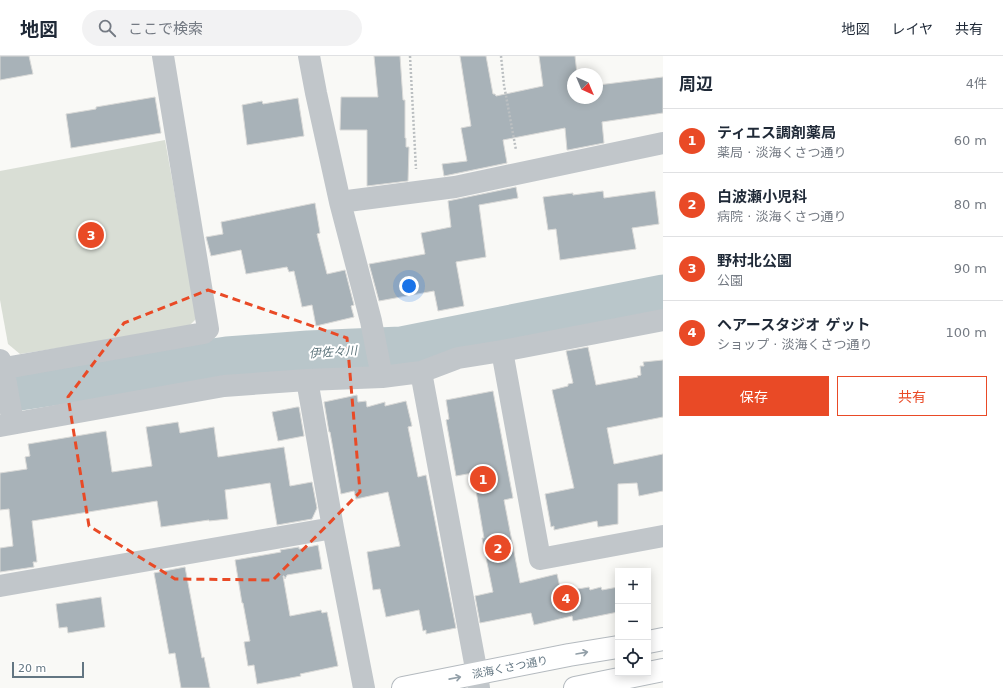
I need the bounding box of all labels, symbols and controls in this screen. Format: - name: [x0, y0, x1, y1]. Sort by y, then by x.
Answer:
- search box: [82, 10, 362, 46]
- icon: search: [96, 17, 118, 39]
- text: 地図: [20, 18, 58, 40]
- text: ここで検索: [128, 20, 203, 38]
- text: 地図: [841, 21, 869, 37]
- text: レイヤ: [891, 21, 933, 37]
- text: 共有: [955, 21, 983, 37]
- north arrow: [567, 68, 603, 104]
- text: 周辺: [679, 74, 713, 94]
- text: 4件: [966, 76, 987, 91]
- text: ティエス調剤薬局: [717, 124, 836, 142]
- text: 1: [687, 133, 697, 148]
- text: 60 m: [954, 133, 987, 148]
- text: 薬局 · 淡海くさつ通り: [717, 145, 846, 160]
- text: 白波瀬小児科: [717, 188, 807, 206]
- text: 2: [687, 197, 697, 212]
- text: 80 m: [954, 197, 987, 212]
- text: 病院 · 淡海くさつ通り: [717, 209, 846, 224]
- pin: 3: [78, 220, 104, 250]
- text: 野村北公園: [717, 252, 792, 270]
- text: 3: [687, 261, 697, 276]
- text: 90 m: [954, 261, 987, 276]
- text: 公園: [717, 273, 743, 288]
- your location: [399, 276, 419, 296]
- text: ヘアースタジオ ゲット: [717, 316, 871, 334]
- text: 4: [687, 325, 697, 340]
- text: 100 m: [945, 325, 987, 340]
- text: ショップ · 淡海くさつ通り: [717, 337, 872, 352]
- water label: 伊佐々川: [309, 343, 359, 361]
- button: 保存: [679, 376, 829, 416]
- button: 共有: [837, 376, 987, 416]
- pin: 1: [470, 464, 496, 494]
- pin: 2: [485, 533, 511, 563]
- map controls: [615, 568, 651, 676]
- button: +: [615, 568, 651, 604]
- pin: 4: [553, 583, 579, 613]
- button: −: [615, 604, 651, 640]
- button: locate: [615, 640, 651, 676]
- one-way arrow: [576, 649, 589, 657]
- street label: 淡海くさつ通り: [471, 654, 549, 681]
- scale bar: [12, 660, 84, 679]
- text: 20 m: [18, 662, 46, 675]
- one-way arrow: [448, 674, 461, 682]

